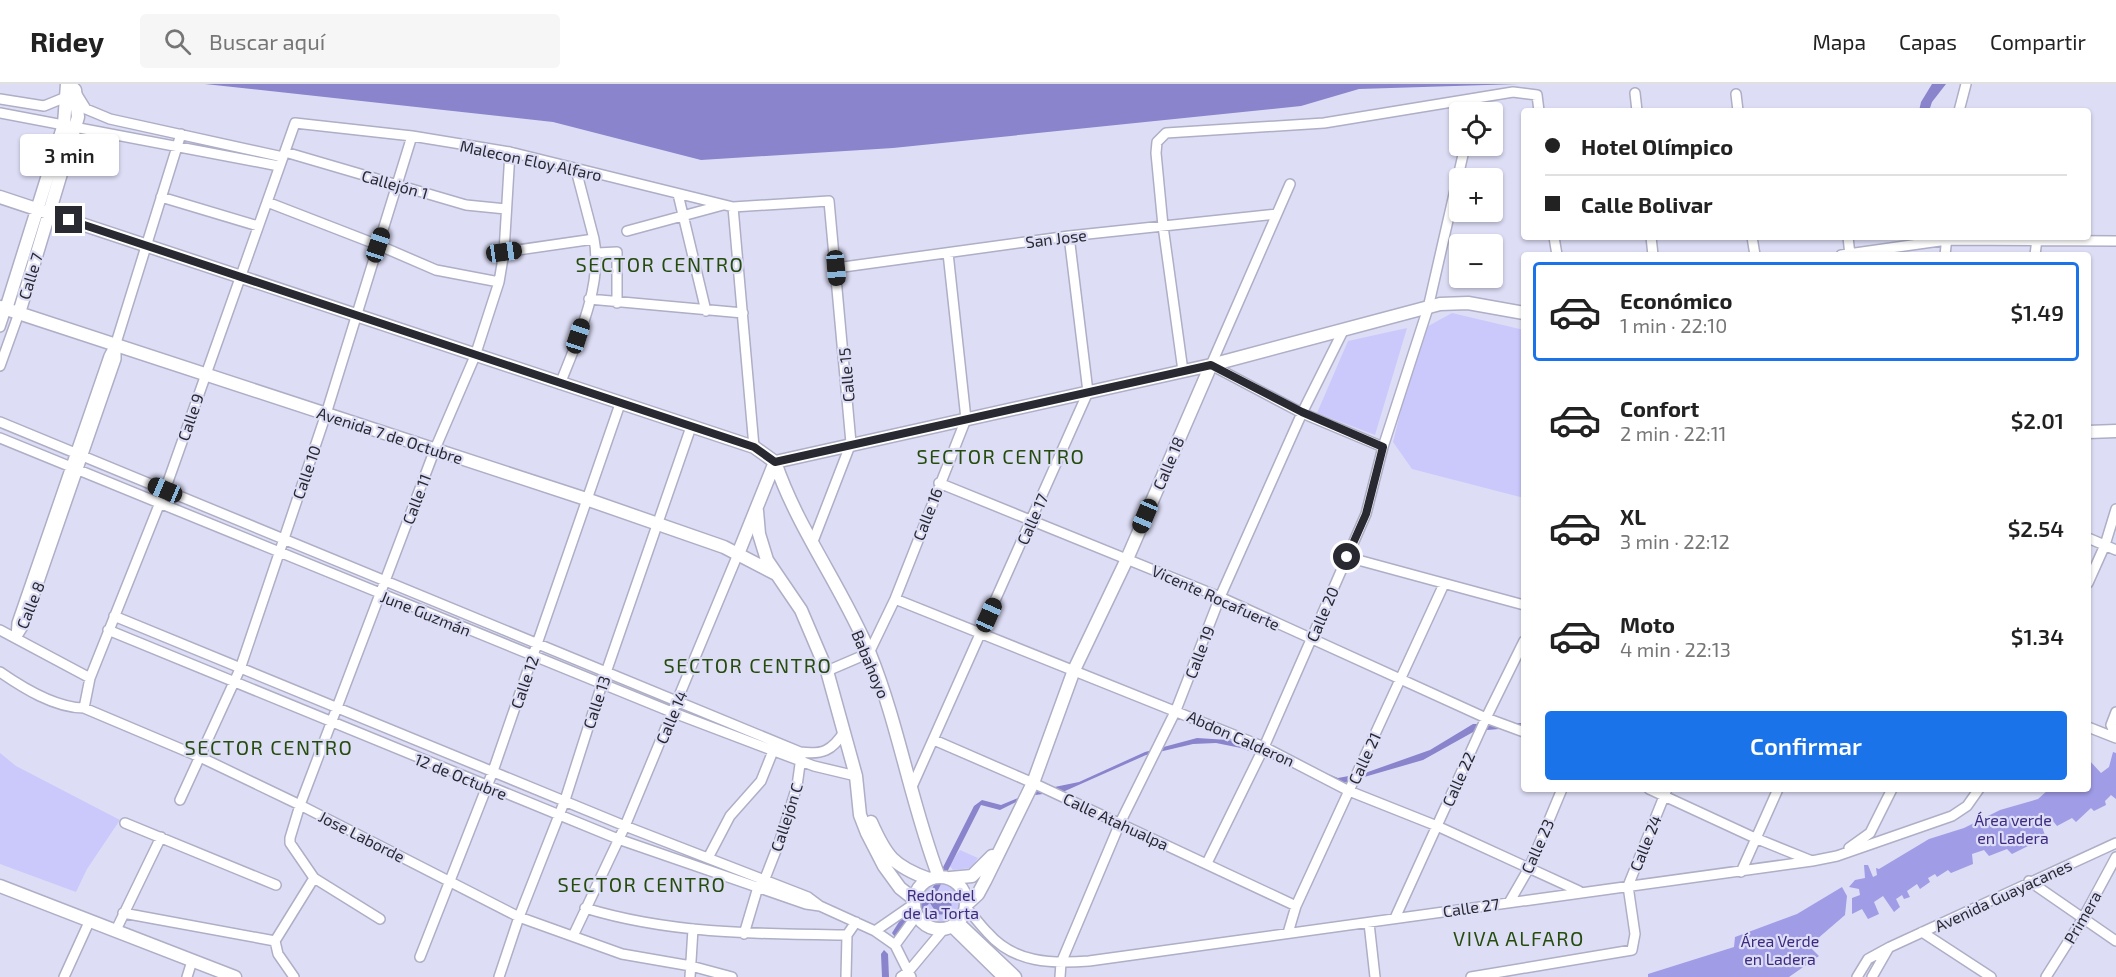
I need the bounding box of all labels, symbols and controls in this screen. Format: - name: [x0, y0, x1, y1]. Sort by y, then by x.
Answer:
- search box: [140, 14, 560, 68]
- text: Ridey: [30, 24, 104, 58]
- icon: search: [161, 25, 194, 58]
- text: Buscar aquí: [209, 28, 325, 54]
- text: Mapa: [1812, 29, 1866, 54]
- text: Capas: [1899, 29, 1957, 54]
- text: Compartir: [1990, 29, 2086, 54]
- map controls: [1449, 102, 1503, 288]
- button: locate: [1449, 102, 1503, 156]
- callout: 3 min: [20, 133, 118, 175]
- text: Hotel Olímpico: [1581, 133, 1733, 159]
- street label: Malecon Eloy Alfaro: [458, 136, 604, 184]
- text: 3 min: [44, 143, 95, 167]
- street label: Callejón 1: [359, 165, 430, 204]
- button: +: [1449, 168, 1503, 222]
- text: Calle Bolivar: [1581, 191, 1713, 217]
- route end: [55, 206, 82, 233]
- car: [364, 225, 392, 265]
- street label: San Jose: [1024, 225, 1088, 251]
- button: −: [1449, 234, 1503, 288]
- car: [485, 241, 523, 263]
- car: [825, 249, 847, 287]
- street label: Calle 7: [14, 250, 46, 302]
- district label: SECTOR CENTRO: [576, 252, 744, 276]
- icon: car: [1548, 285, 1602, 339]
- text: Económico: [1620, 287, 1732, 313]
- text: $1.49: [2010, 299, 2064, 325]
- text: 1 min · 22:10: [1620, 313, 1727, 337]
- car: [564, 316, 592, 356]
- street label: Calle 15: [834, 347, 858, 403]
- street label: Calle 9: [173, 391, 207, 443]
- icon: car: [1548, 393, 1602, 447]
- text: Confort: [1620, 395, 1699, 421]
- street label: Avenida 7 de Octubre: [315, 402, 465, 468]
- text: $2.01: [2011, 407, 2064, 433]
- text: 2 min · 22:11: [1620, 421, 1727, 445]
- street label: Calle 18: [1148, 434, 1188, 492]
- street label: Calle 10: [288, 443, 324, 501]
- district label: SECTOR CENTRO: [917, 444, 1085, 468]
- street label: Calle 11: [398, 471, 434, 527]
- car: [145, 475, 185, 505]
- street label: Calle 16: [908, 485, 946, 543]
- street label: Calle 17: [1012, 490, 1052, 548]
- car: [1130, 496, 1160, 536]
- icon: car: [1548, 501, 1602, 555]
- text: XL: [1620, 503, 1646, 529]
- text: $2.54: [2008, 515, 2064, 541]
- text: 3 min · 22:12: [1620, 529, 1730, 553]
- route start: [1333, 543, 1360, 570]
- street label: Vicente Rocafuerte: [1149, 560, 1283, 634]
- street label: Calle 8: [12, 579, 48, 631]
- street label: Calle 20: [1302, 583, 1342, 645]
- street label: June Guzmán: [378, 586, 474, 640]
- car: [973, 595, 1005, 635]
- icon: car: [1548, 609, 1602, 663]
- text: Moto: [1620, 611, 1675, 637]
- street label: Calle 19: [1180, 623, 1218, 681]
- text: $1.34: [2011, 623, 2064, 649]
- street label: Babahoyo: [848, 627, 894, 701]
- text: 4 min · 22:13: [1620, 637, 1731, 661]
- street label: Calle 12: [506, 653, 542, 711]
- district label: SECTOR CENTRO: [664, 653, 832, 677]
- street label: Calle 13: [578, 673, 614, 731]
- street label: Calle 14: [651, 687, 691, 746]
- street label: Abdon Calderon: [1185, 706, 1297, 770]
- button: Confirmar: [1545, 711, 2067, 780]
- street label: Calle 21: [1344, 729, 1384, 787]
- district label: SECTOR CENTRO: [185, 735, 353, 759]
- street label: 12 de Octubre: [412, 749, 510, 803]
- street label: Calle 22: [1438, 749, 1478, 809]
- street label: Callejón C: [766, 780, 807, 854]
- street label: Calle Atahualpa: [1060, 788, 1172, 854]
- street label: Jose Laborde: [316, 806, 408, 866]
- park label: Área verde en Ladera: [1974, 810, 2052, 847]
- street label: Calle 24: [1625, 812, 1665, 874]
- street label: Calle 23: [1517, 816, 1557, 876]
- street label: Avenida Guayacanes: [1931, 855, 2075, 935]
- district label: SECTOR CENTRO: [558, 872, 726, 896]
- park label: Redondel de la Torta: [903, 885, 979, 922]
- street label: Primera: [2059, 887, 2105, 947]
- street label: Calle 27: [1442, 894, 1500, 920]
- district label: VIVA ALFARO: [1453, 926, 1585, 950]
- park label: Área Verde en Ladera: [1741, 931, 1819, 968]

